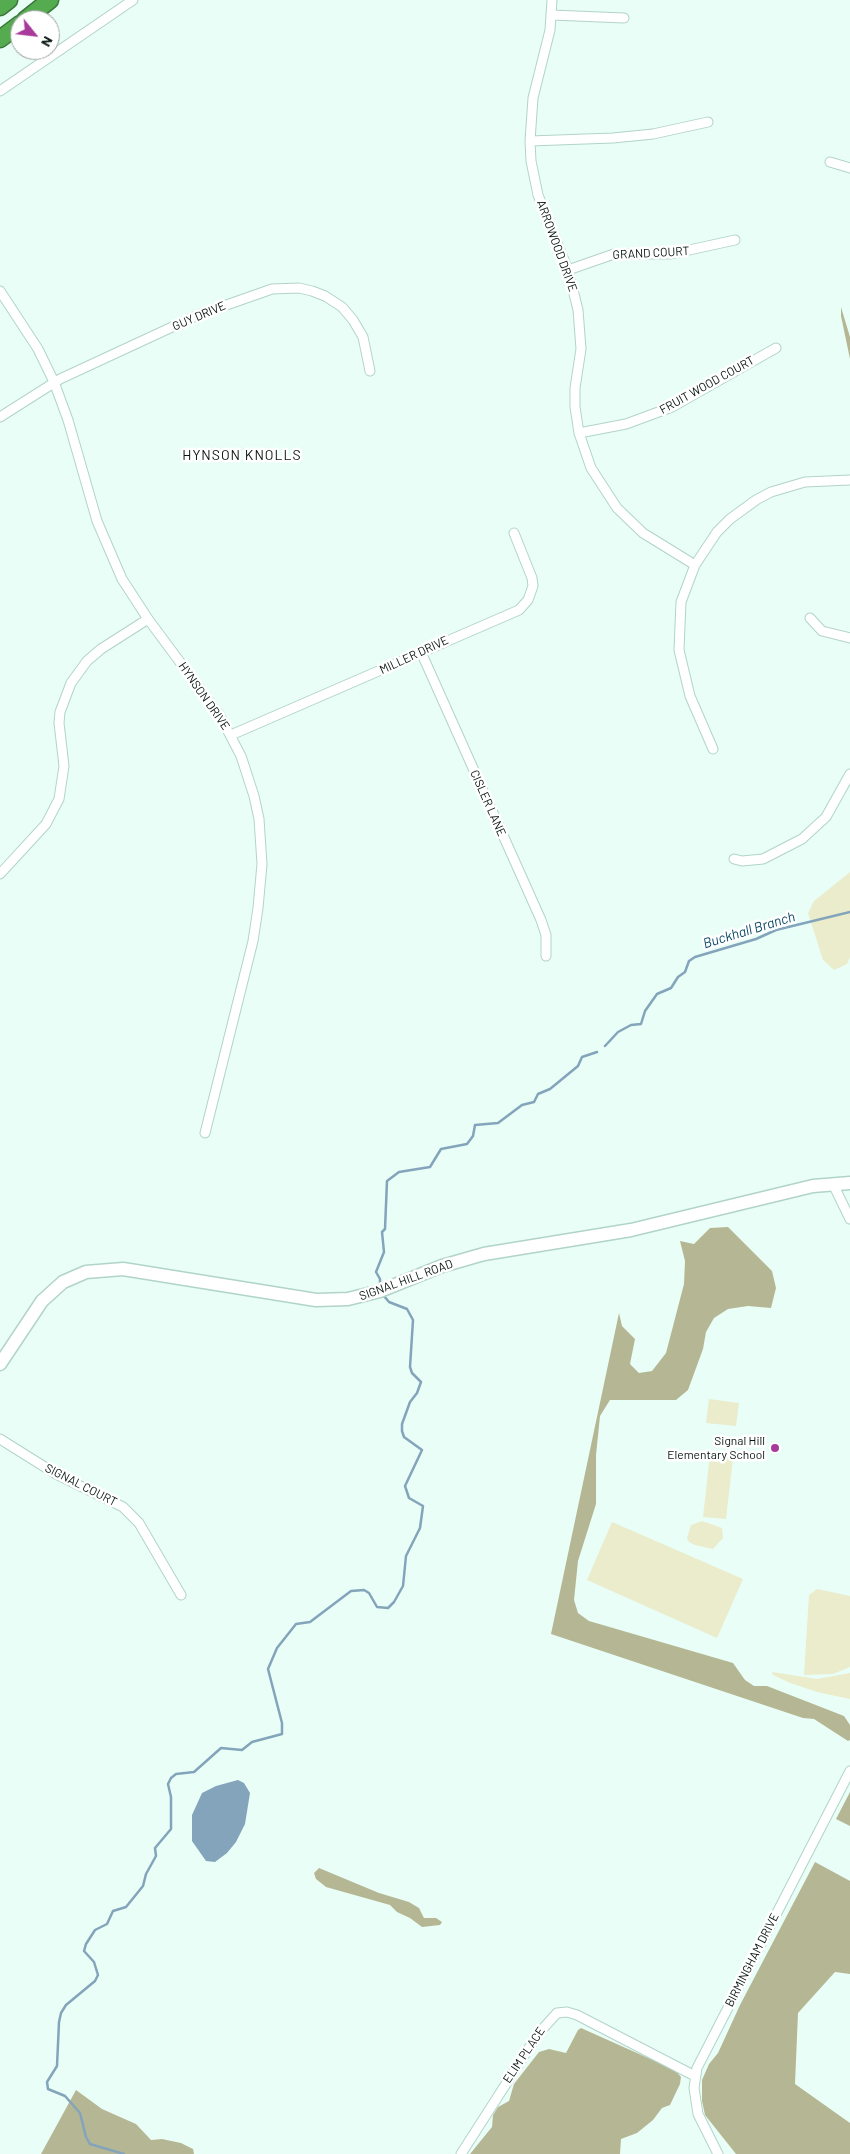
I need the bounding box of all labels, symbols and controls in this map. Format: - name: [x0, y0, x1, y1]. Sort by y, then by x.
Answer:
- north arrow: [10, 10, 60, 60]
- text: N: [38, 34, 57, 50]
- street label: ARROWOOD DRIVE: [534, 198, 580, 294]
- street label: GRAND COURT: [612, 244, 690, 262]
- street label: GUY DRIVE: [170, 298, 228, 334]
- street label: FRUIT WOOD COURT: [657, 353, 757, 417]
- district label: HYNSON KNOLLS: [181, 447, 303, 463]
- street label: MILLER DRIVE: [377, 633, 451, 677]
- street label: HYNSON DRIVE: [175, 659, 233, 733]
- street label: CISLER LANE: [467, 768, 509, 838]
- water label: Buckhall Branch: [701, 908, 797, 952]
- street label: SIGNAL HILL ROAD: [357, 1256, 455, 1304]
- place label: Signal Hill Elementary School: [667, 1434, 765, 1462]
- marker: Signal Hill Elementary School: [769, 1442, 781, 1454]
- street label: SIGNAL COURT: [43, 1461, 119, 1509]
- street label: BIRMINGHAM DRIVE: [722, 1911, 782, 2009]
- street label: ELIM PLACE: [500, 2024, 548, 2086]

